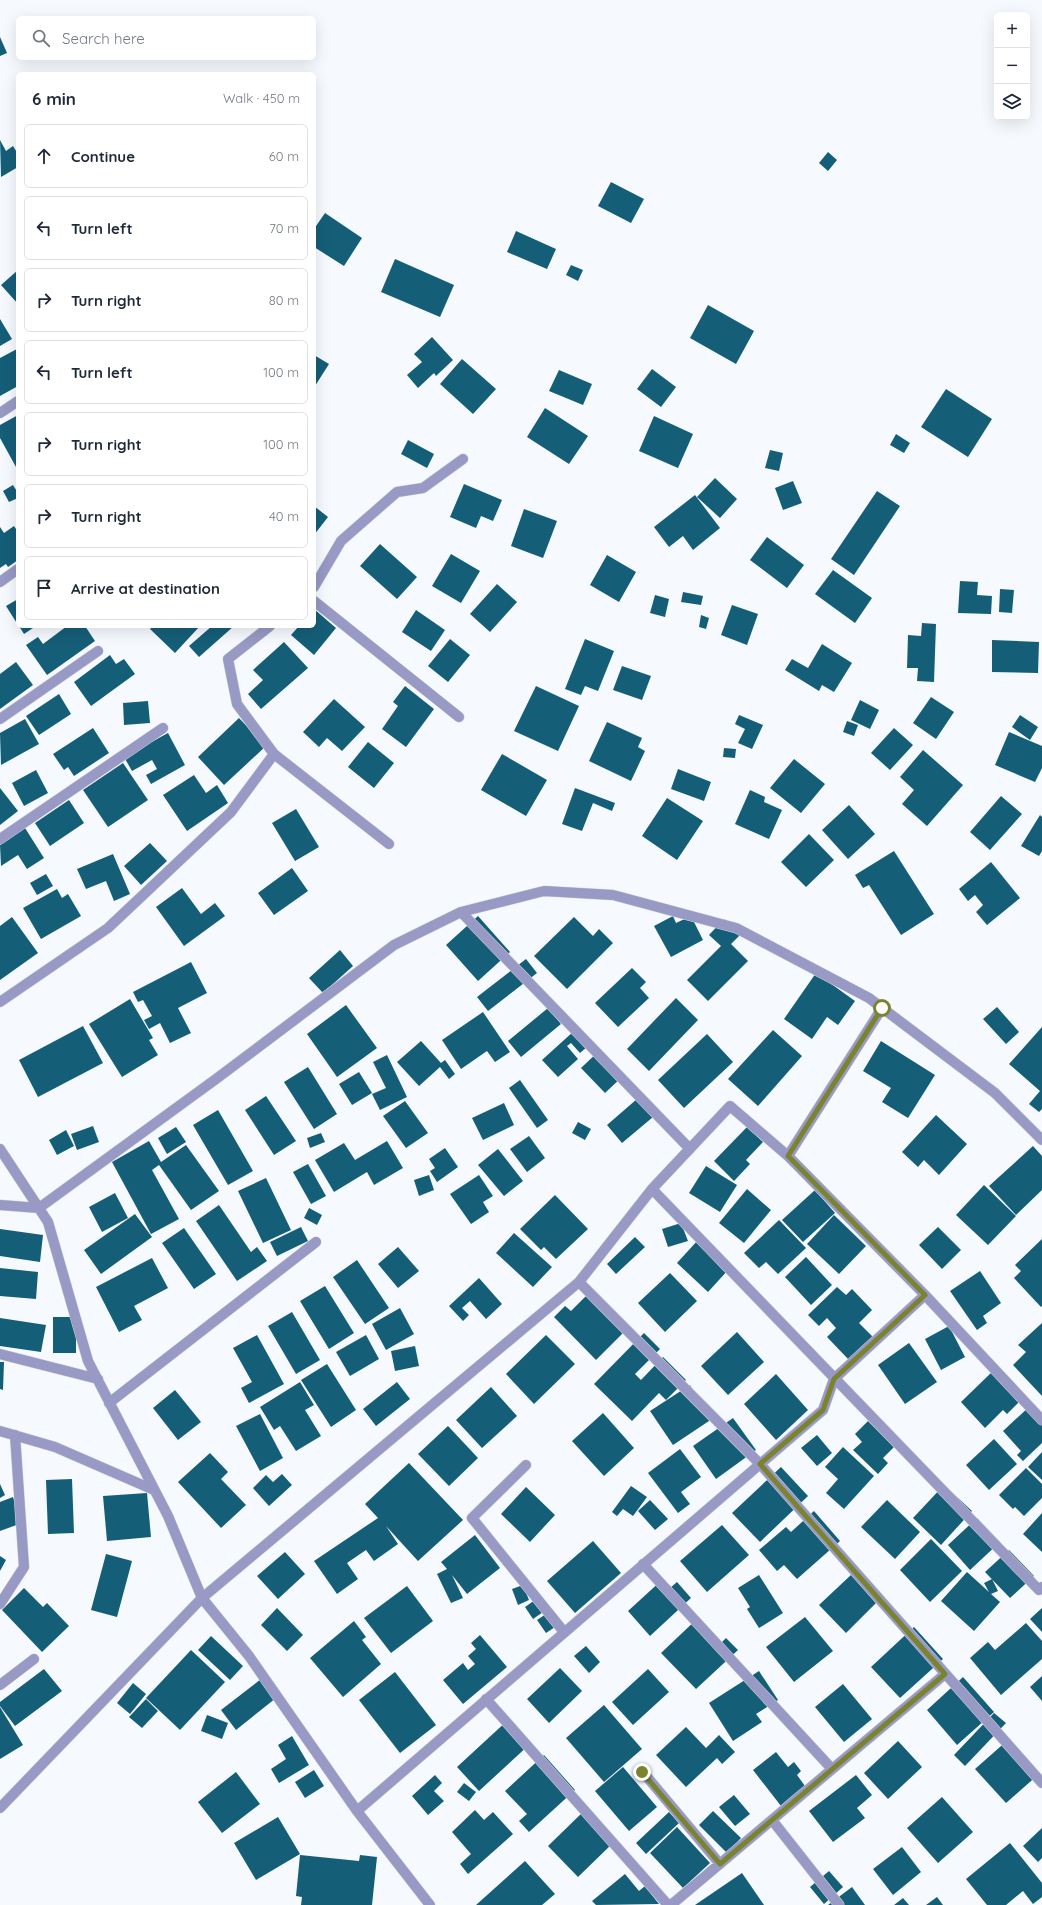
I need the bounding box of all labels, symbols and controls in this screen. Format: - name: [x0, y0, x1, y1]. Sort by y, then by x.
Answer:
- map controls: [994, 12, 1030, 120]
- button: +: [994, 12, 1030, 48]
- search box: [16, 16, 316, 60]
- icon: search: [30, 27, 52, 49]
- text: Search here: [62, 29, 145, 48]
- button: −: [994, 48, 1030, 84]
- button: layers: [994, 84, 1030, 120]
- text: 6 min: [32, 88, 76, 109]
- text: Walk · 450 m: [223, 90, 300, 106]
- icon: ahead: [33, 145, 55, 167]
- text: Continue: [71, 147, 135, 166]
- text: 60 m: [269, 148, 299, 164]
- icon: left: [33, 217, 55, 239]
- text: Turn left: [71, 219, 133, 238]
- text: 70 m: [269, 220, 299, 236]
- icon: right: [33, 289, 55, 311]
- text: Turn right: [71, 291, 142, 310]
- text: 80 m: [269, 292, 299, 308]
- icon: left: [33, 361, 55, 383]
- text: Turn left: [71, 363, 133, 382]
- text: 100 m: [263, 364, 299, 380]
- icon: right: [33, 433, 55, 455]
- text: Turn right: [71, 435, 142, 454]
- text: 100 m: [263, 436, 299, 452]
- icon: right: [33, 505, 55, 527]
- text: Turn right: [71, 507, 142, 526]
- text: 40 m: [269, 508, 299, 524]
- icon: arrive: [33, 577, 55, 599]
- text: Arrive at destination: [71, 579, 220, 598]
- route start: [873, 999, 891, 1017]
- route end: [633, 1763, 651, 1781]

